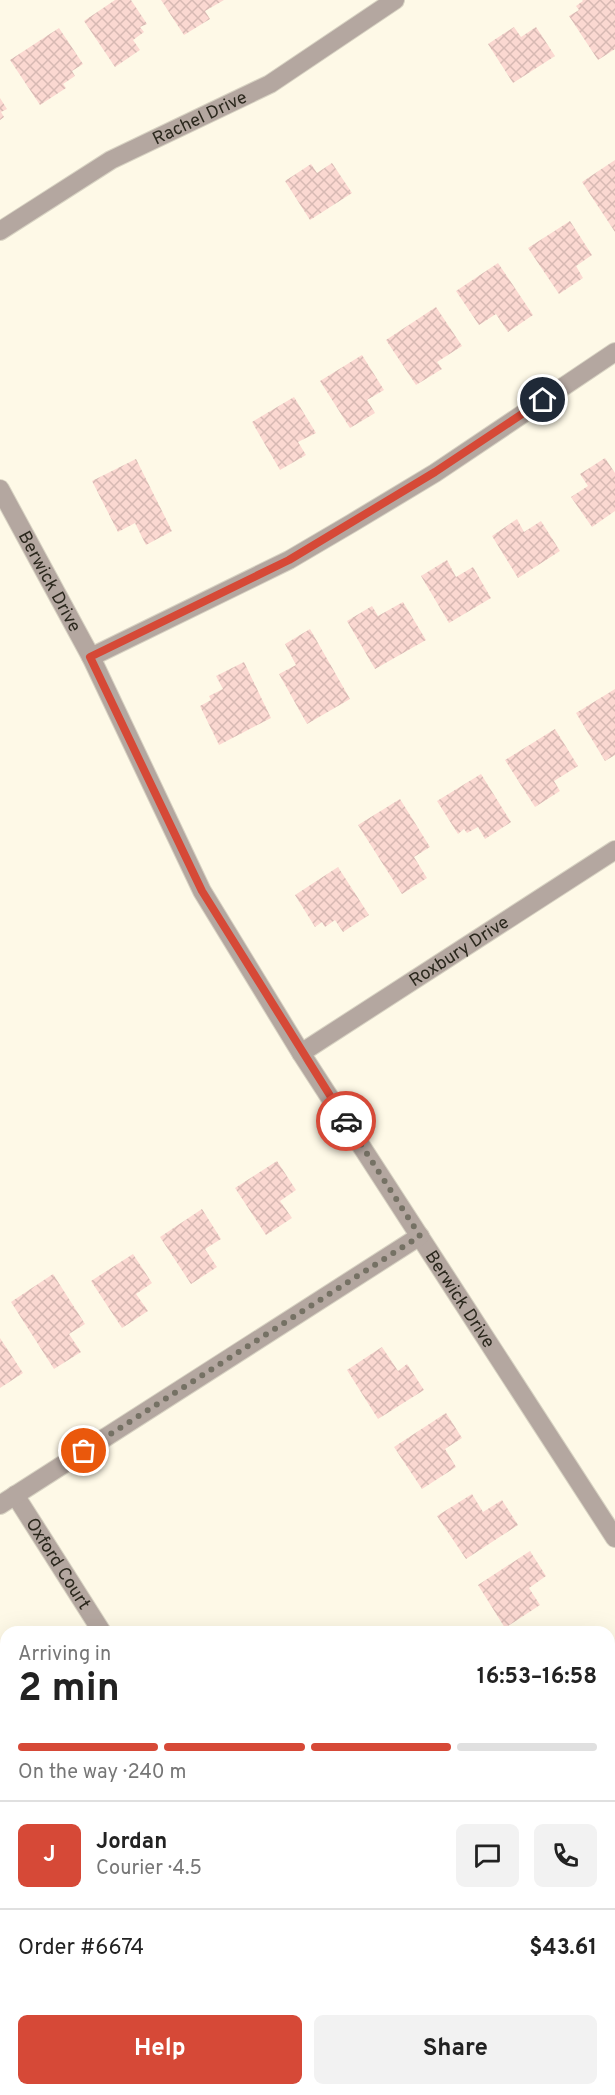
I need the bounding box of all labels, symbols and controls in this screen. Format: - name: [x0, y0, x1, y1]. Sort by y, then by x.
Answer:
- street label: Rachel Drive: [149, 87, 251, 151]
- pin: [517, 374, 568, 425]
- icon: home: [526, 383, 559, 416]
- street label: Berwick Drive: [12, 527, 85, 637]
- street label: Roxbury Drive: [405, 911, 514, 993]
- courier: [316, 1091, 376, 1151]
- icon: car: [330, 1105, 363, 1138]
- street label: Berwick Drive: [419, 1247, 499, 1353]
- pin: [58, 1425, 109, 1476]
- icon: bag: [67, 1434, 100, 1467]
- street label: Oxford Court: [19, 1514, 95, 1614]
- text: Arriving in: [18, 1642, 111, 1668]
- text: 16:53–16:58: [477, 1664, 597, 1691]
- text: 2 min: [18, 1666, 120, 1715]
- text: On the way · 240 m: [18, 1760, 186, 1786]
- button: chat: [456, 1824, 519, 1887]
- button: phone: [534, 1824, 597, 1887]
- text: Jordan: [96, 1829, 167, 1856]
- text: J: [43, 1842, 56, 1869]
- text: Courier · 4.5: [96, 1856, 202, 1882]
- text: Order #6674: [18, 1935, 144, 1962]
- text: $43.61: [529, 1935, 597, 1962]
- button: Help: [18, 2015, 302, 2084]
- button: Share: [314, 2015, 597, 2084]

